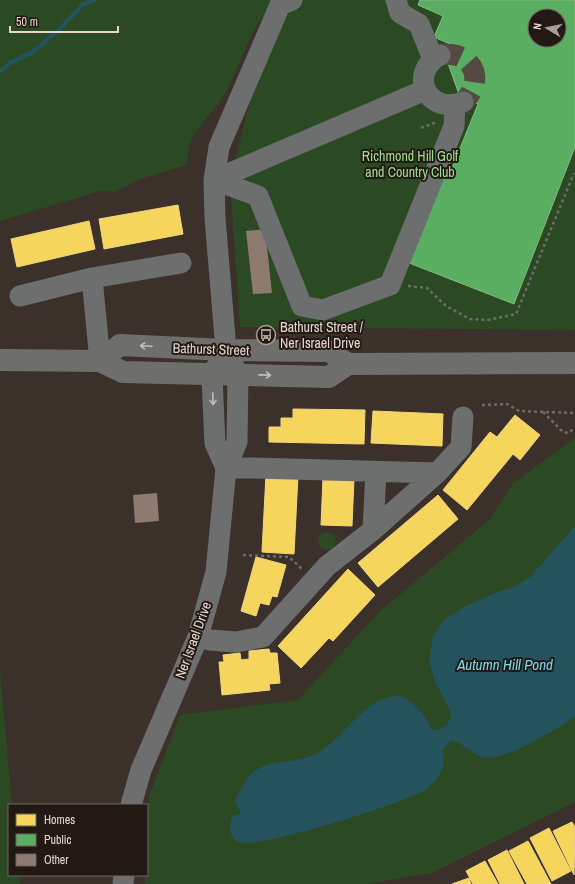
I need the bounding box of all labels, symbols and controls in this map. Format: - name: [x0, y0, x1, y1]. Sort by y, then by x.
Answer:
- scale bar: [10, 8, 118, 34]
- north arrow: [527, 8, 567, 48]
- text: 50 m: [16, 14, 38, 30]
- text: N: [530, 22, 545, 31]
- park label: Richmond Hill Golf and Country Club: [362, 147, 459, 181]
- place label: Bathurst Street / Ner Israel Drive: [280, 318, 364, 352]
- bus stop icon: Bathurst Street / Ner Israel Drive: [255, 324, 277, 346]
- street label: Bathurst Street: [172, 339, 250, 359]
- one-way arrow: [140, 342, 153, 350]
- one-way arrow: [258, 371, 271, 379]
- one-way arrow: [209, 392, 217, 405]
- street label: Ner Israel Drive: [171, 599, 215, 681]
- water label: Autumn Hill Pond: [456, 654, 553, 675]
- legend: [8, 804, 148, 876]
- text: Homes: [44, 812, 75, 828]
- text: Public: [44, 832, 71, 848]
- text: Other: [44, 852, 69, 868]

